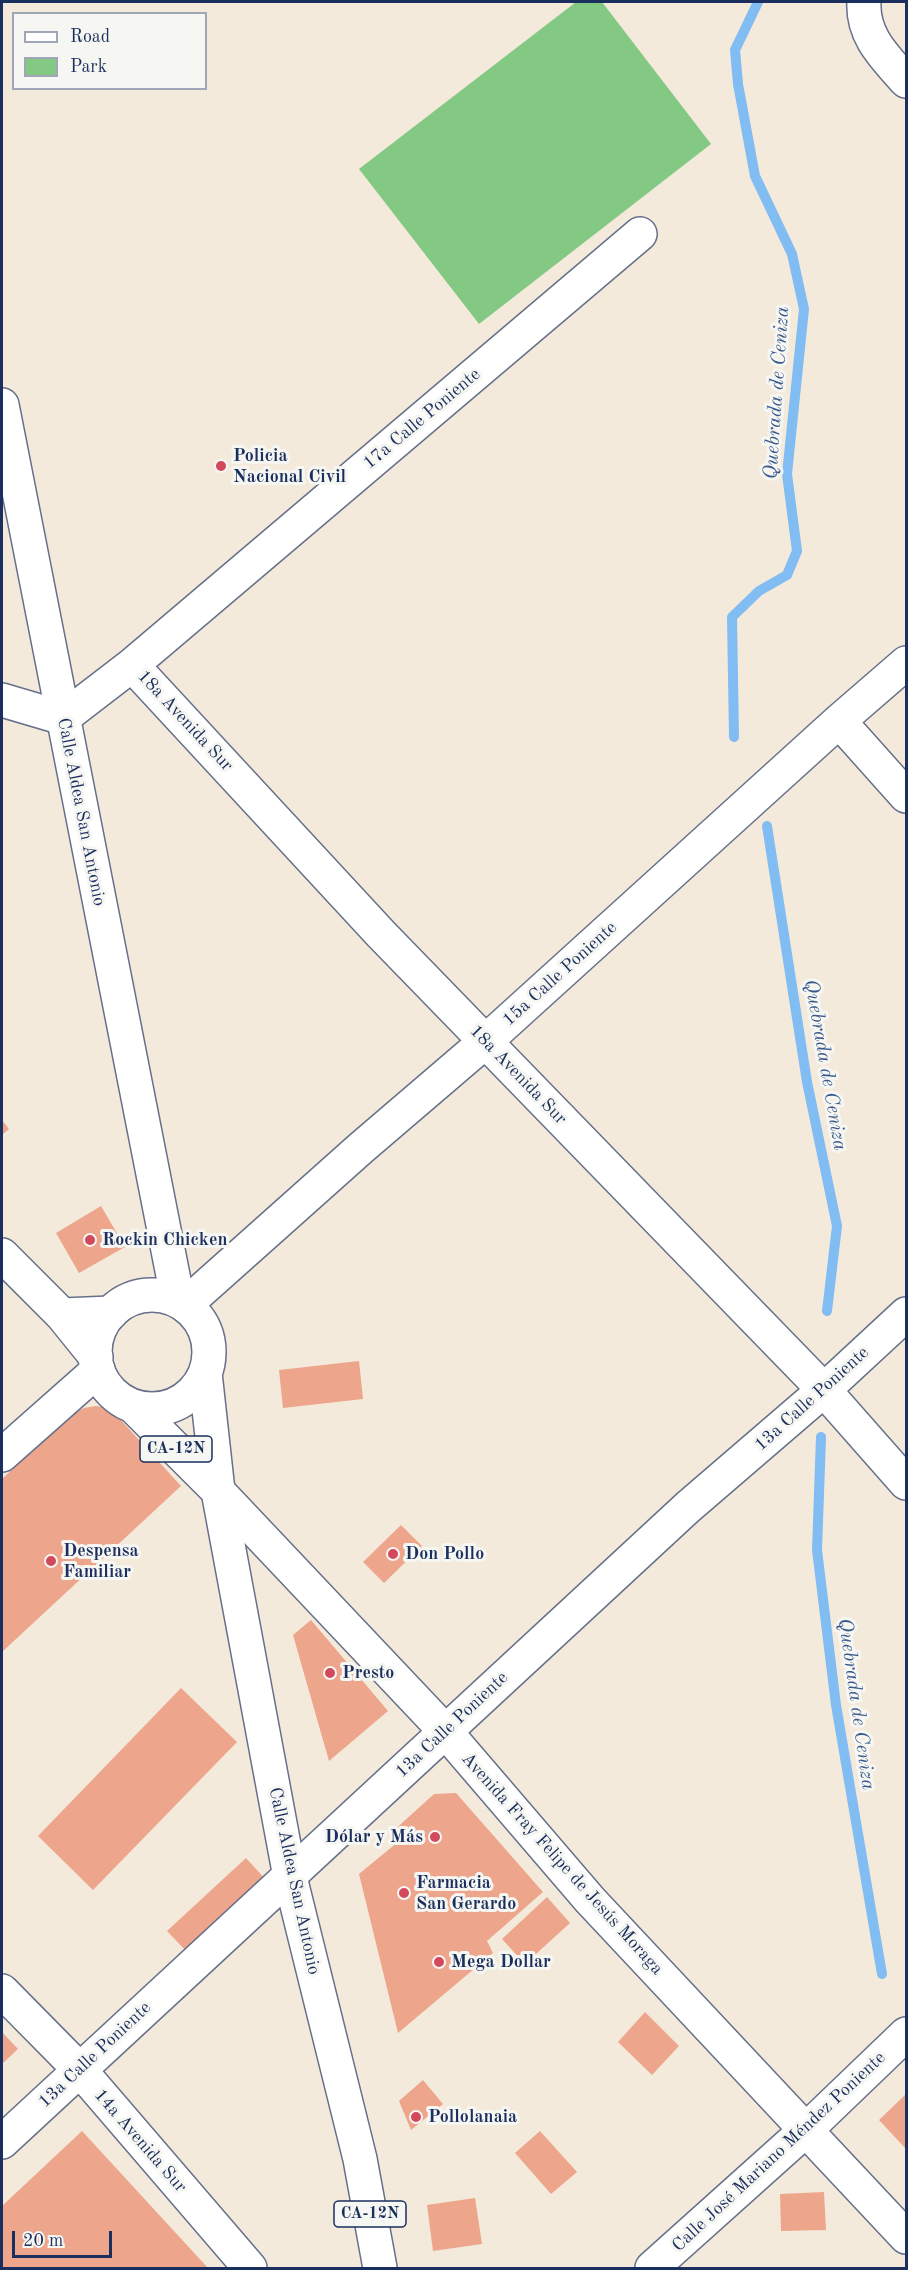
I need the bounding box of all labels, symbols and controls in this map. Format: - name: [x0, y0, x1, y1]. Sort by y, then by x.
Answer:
- legend: [12, 12, 207, 90]
- text: Road: [70, 28, 110, 46]
- text: Park: [70, 58, 107, 76]
- water label: Quebrada de Ceniza: [759, 306, 795, 480]
- street label: 17a Calle Poniente: [359, 364, 485, 474]
- place label: Policia Nacional Civil: [233, 445, 346, 488]
- marker: Policia Nacional Civil: [214, 459, 228, 473]
- street label: 18a Avenida Sur: [133, 666, 237, 776]
- street label: Calle Aldea San Antonio: [52, 716, 110, 908]
- street label: 15a Calle Poniente: [498, 917, 622, 1031]
- water label: Quebrada de Ceniza: [798, 978, 852, 1152]
- street label: 18a Avenida Sur: [465, 1021, 571, 1129]
- place label: Rockin Chicken: [102, 1229, 227, 1251]
- marker: Rockin Chicken: [83, 1233, 97, 1247]
- street label: 13a Calle Poniente: [750, 1342, 874, 1456]
- road number: CA-12N: [140, 1436, 212, 1462]
- place label: Despensa Familiar: [63, 1540, 139, 1582]
- place label: Don Pollo: [405, 1543, 484, 1565]
- marker: Don Pollo: [386, 1547, 400, 1561]
- marker: Despensa Familiar: [44, 1554, 58, 1568]
- water label: Quebrada de Ceniza: [832, 1617, 880, 1791]
- place label: Presto: [342, 1662, 394, 1684]
- marker: Presto: [323, 1666, 337, 1680]
- street label: 13a Calle Poniente: [391, 1667, 513, 1783]
- street label: Avenida Fray Felipe de Jesús Moraga: [456, 1748, 668, 1980]
- street label: Calle Aldea San Antonio: [264, 1785, 324, 1977]
- place label: Dólar y Más: [325, 1826, 423, 1848]
- marker: Dólar y Más: [428, 1830, 442, 1844]
- place label: Farmacia San Gerardo: [416, 1872, 516, 1914]
- marker: Farmacia San Gerardo: [397, 1886, 411, 1900]
- place label: Mega Dollar: [451, 1951, 551, 1973]
- marker: Mega Dollar: [432, 1955, 446, 1969]
- street label: 13a Calle Poniente: [34, 1997, 156, 2113]
- street label: Calle José Mariano Méndez Poniente: [668, 2047, 890, 2257]
- street label: 14a Avenida Sur: [89, 2085, 191, 2197]
- place label: Pollolanaia: [428, 2106, 517, 2128]
- marker: Pollolanaia: [409, 2110, 423, 2124]
- road number: CA-12N: [334, 2201, 406, 2227]
- scale bar: [15, 2219, 116, 2257]
- text: 20 m: [23, 2232, 63, 2250]

